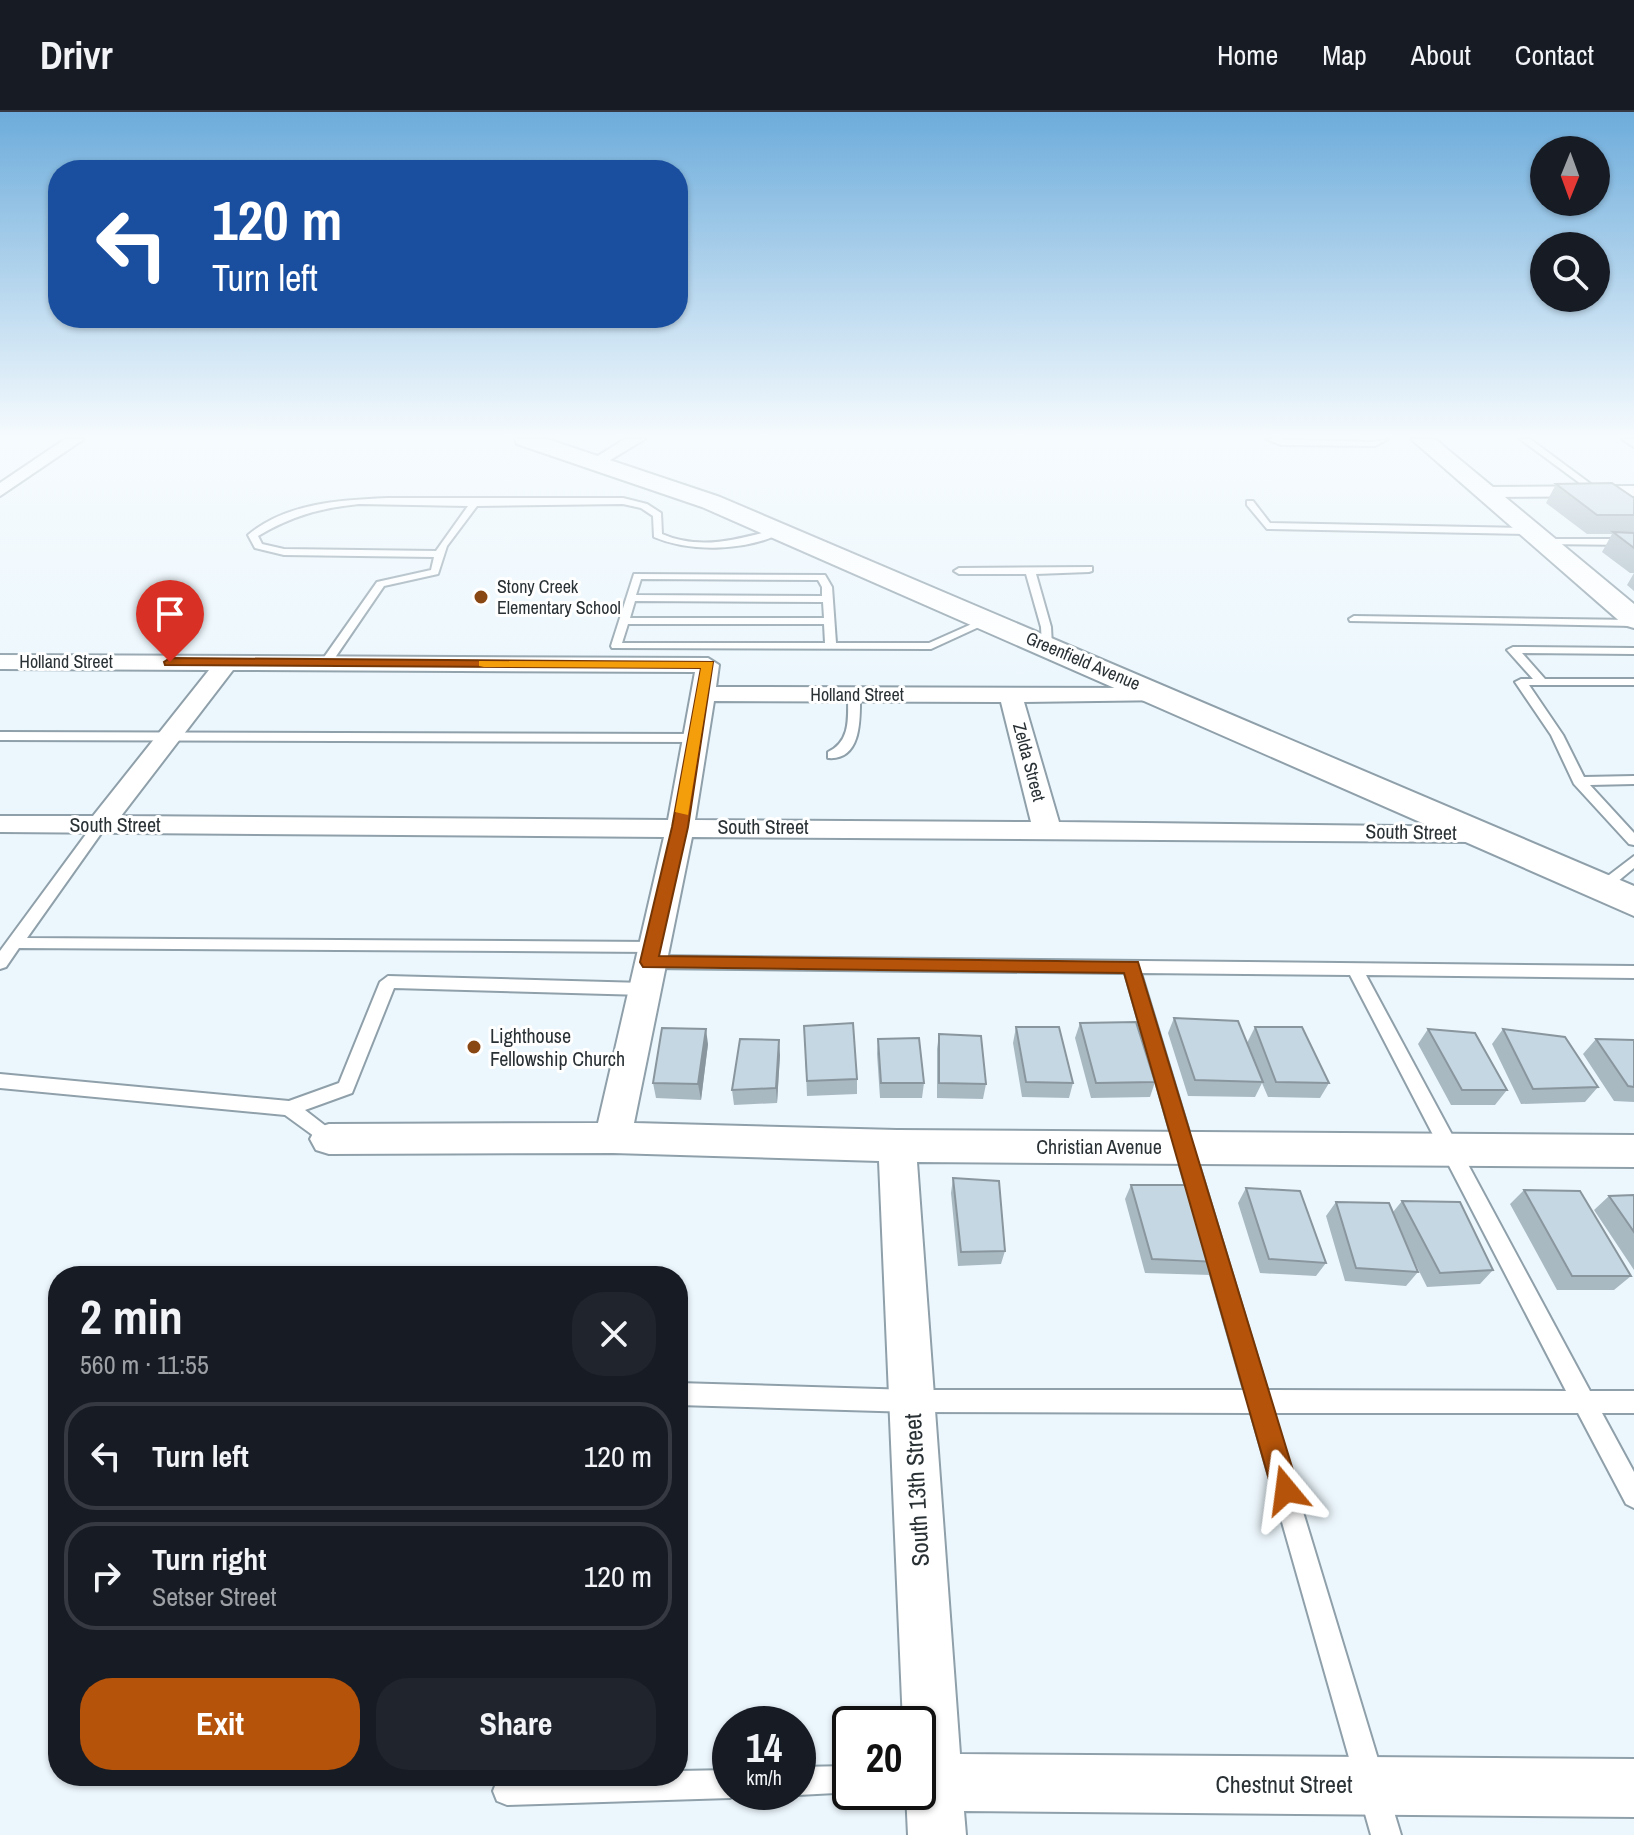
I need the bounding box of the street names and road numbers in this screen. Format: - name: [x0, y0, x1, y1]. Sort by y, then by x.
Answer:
- street label: Greenfield Avenue: [1022, 625, 1144, 696]
- street label: Holland Street: [19, 649, 113, 674]
- street label: Holland Street: [810, 682, 904, 707]
- street label: Zelda Street: [1007, 720, 1052, 804]
- street label: South Street: [69, 811, 161, 838]
- street label: South Street: [717, 813, 809, 840]
- street label: South Street: [1365, 817, 1457, 846]
- street label: Christian Avenue: [1036, 1133, 1162, 1160]
- street label: South 13th Street: [896, 1412, 936, 1567]
- street label: Chestnut Street: [1216, 1768, 1353, 1800]

